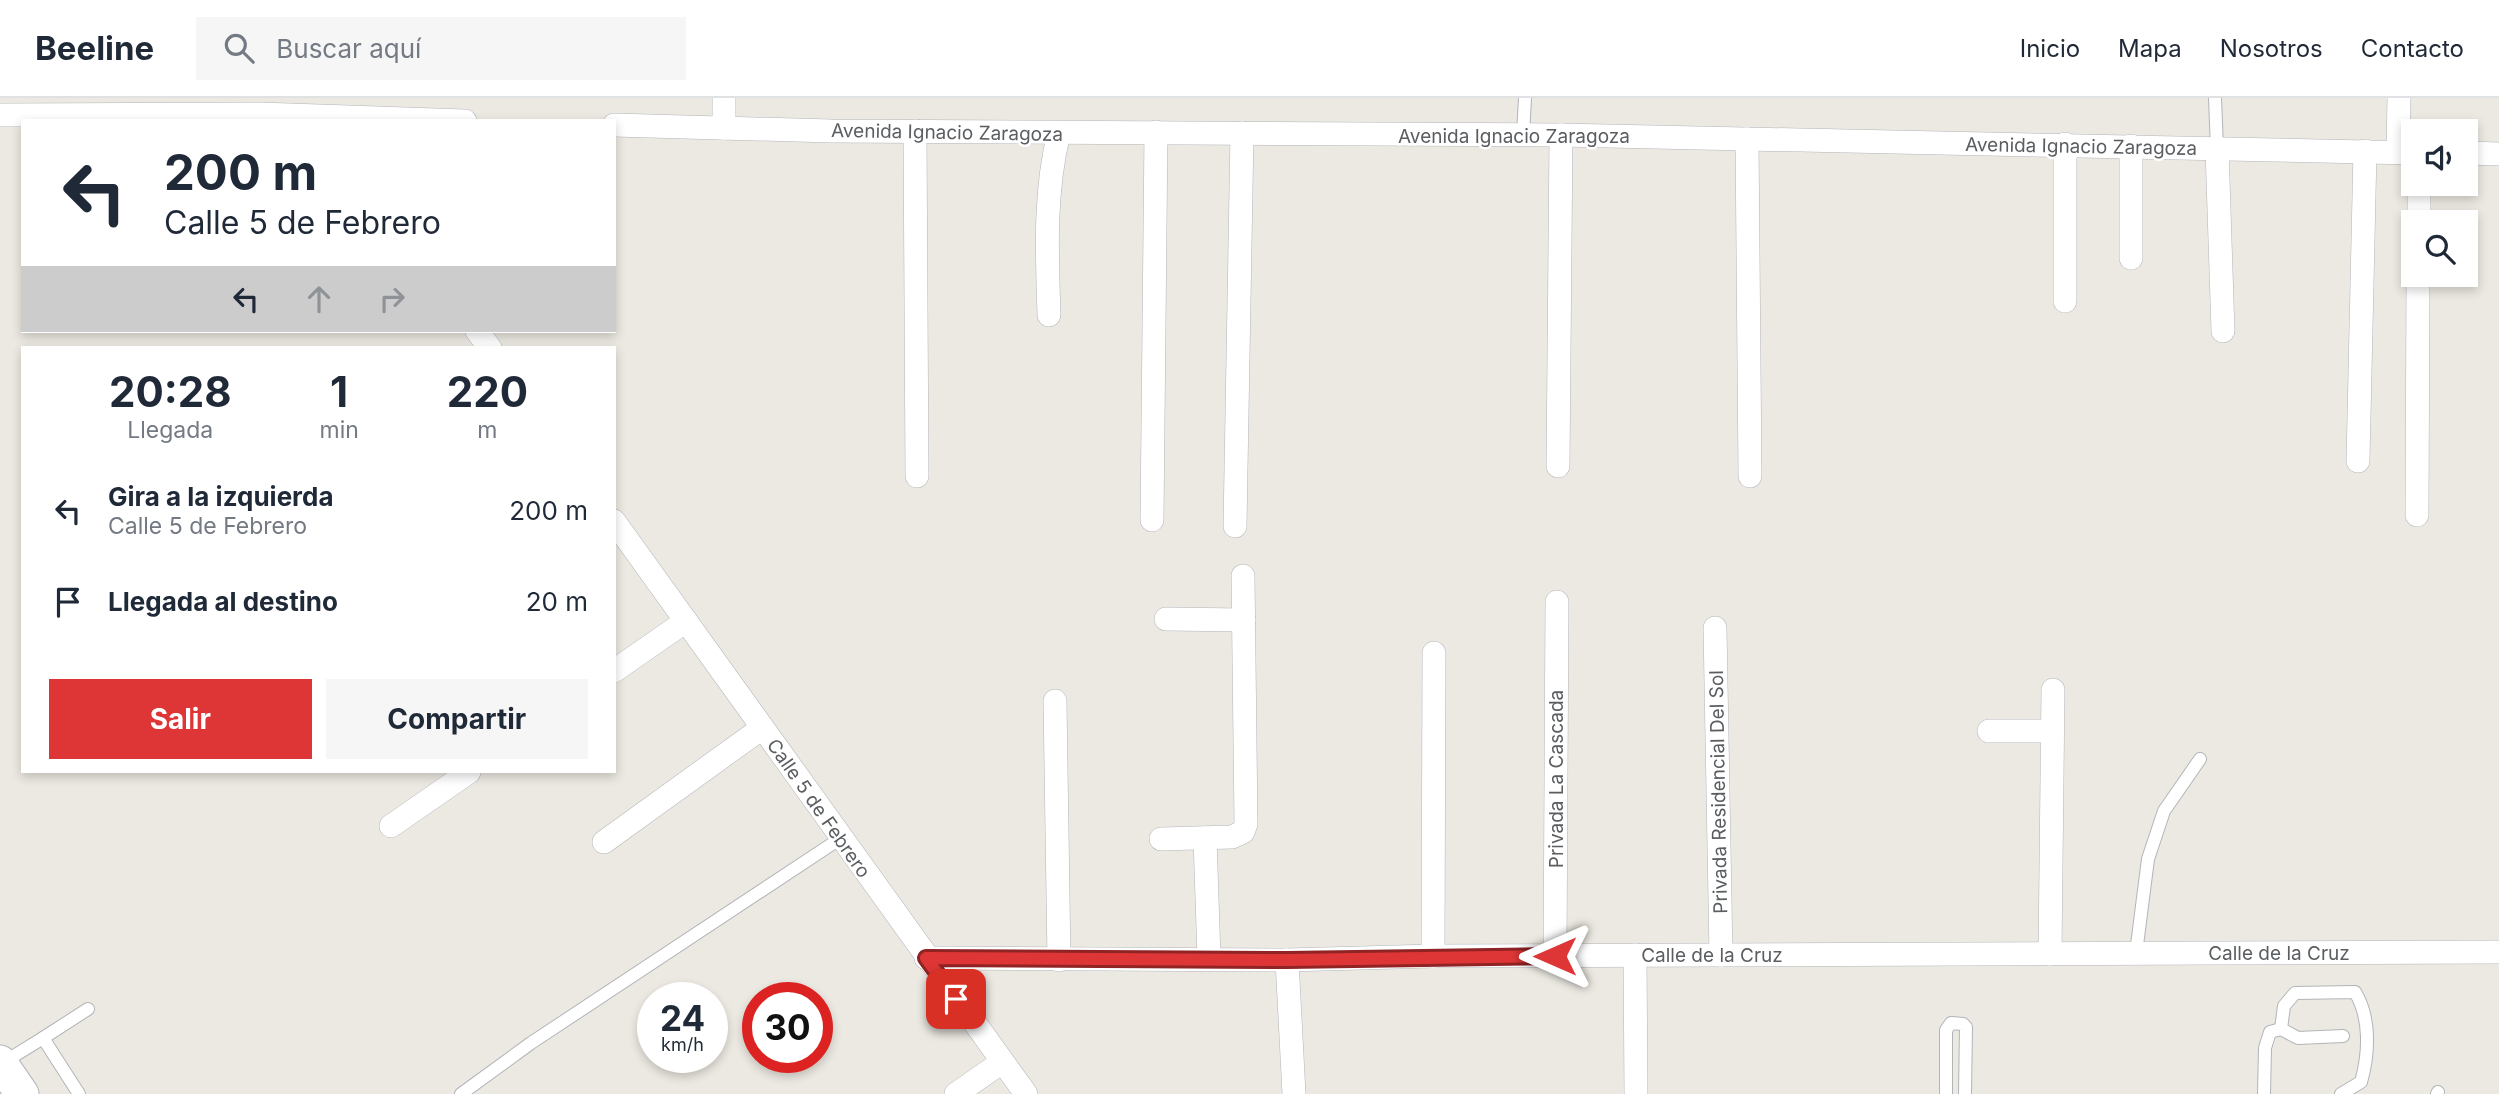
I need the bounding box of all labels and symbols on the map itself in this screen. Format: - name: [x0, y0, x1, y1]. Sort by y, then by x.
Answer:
- street label: Avenida Ignacio Zaragoza: [831, 119, 1063, 146]
- street label: Avenida Ignacio Zaragoza: [1398, 125, 1630, 148]
- street label: Avenida Ignacio Zaragoza: [1965, 133, 2197, 160]
- street label: Privada Residencial Del Sol: [1705, 670, 1732, 914]
- street label: Privada La Cascada: [1545, 690, 1568, 868]
- street label: Calle 5 de Febrero: [762, 734, 875, 882]
- position arrow: [1518, 919, 1592, 993]
- street label: Calle de la Cruz: [2208, 942, 2350, 965]
- street label: Calle de la Cruz: [1641, 944, 1783, 967]
- pin: [926, 969, 986, 1029]
- speed limit sign: 30: [742, 982, 833, 1073]

